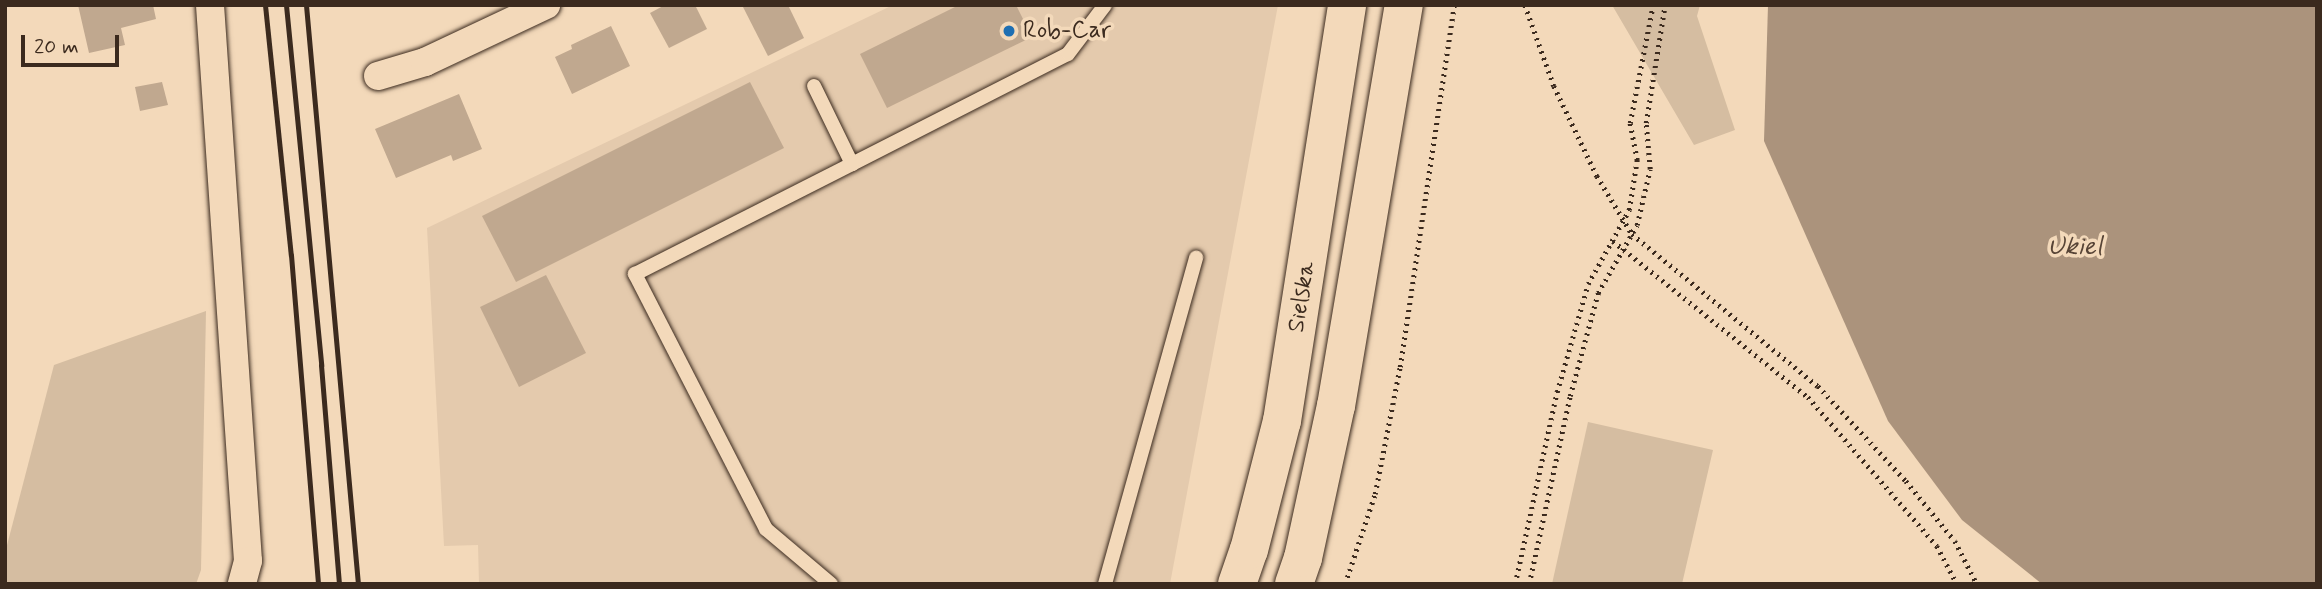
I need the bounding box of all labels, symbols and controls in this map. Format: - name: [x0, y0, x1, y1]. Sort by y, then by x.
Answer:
- place label: Rob-Car: [1023, 17, 1111, 45]
- scale bar: [24, 21, 122, 65]
- marker: Rob-Car: [1001, 23, 1017, 39]
- text: 20 m: [34, 33, 79, 61]
- water label: Ukiel: [2048, 232, 2102, 264]
- street label: Sielska: [1282, 259, 1322, 335]

